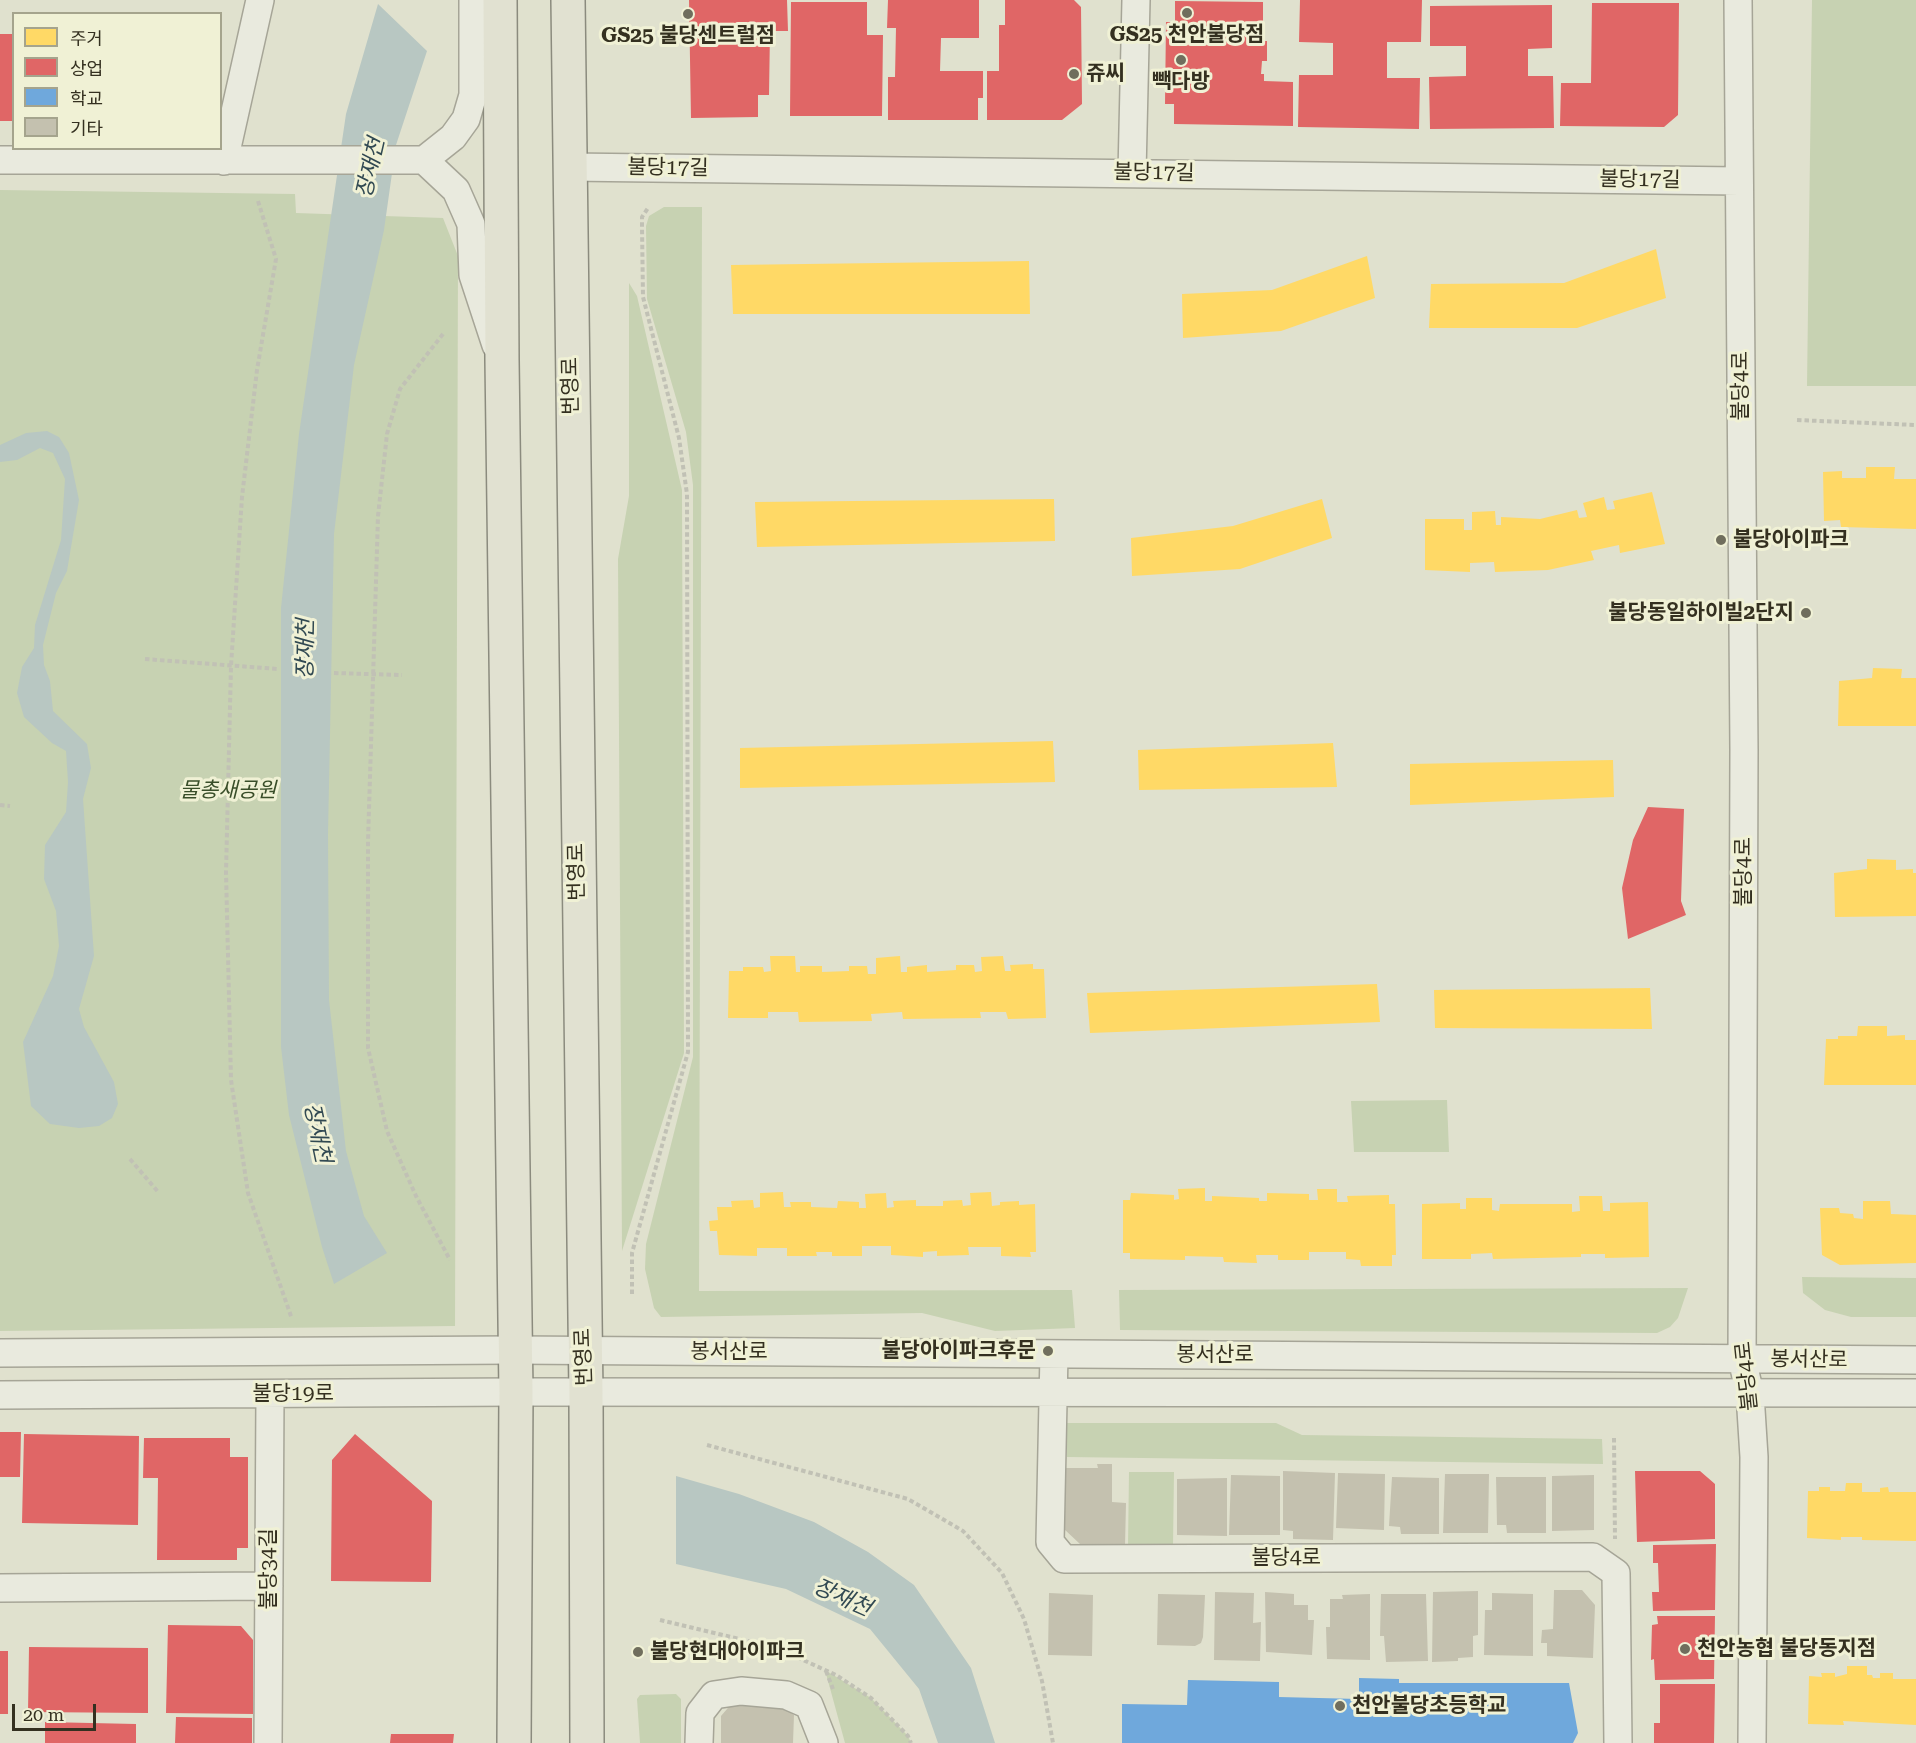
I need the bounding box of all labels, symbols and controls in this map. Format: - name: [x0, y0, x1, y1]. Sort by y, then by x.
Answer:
- marker: GS25 천안불당점: [1180, 6, 1194, 20]
- marker: GS25 불당센트럴점: [681, 7, 695, 21]
- legend: [12, 12, 222, 150]
- place label: GS25 천안불당점: [1110, 22, 1264, 48]
- place label: GS25 불당센트럴점: [601, 23, 775, 49]
- text: 주거: [70, 28, 103, 49]
- marker: 빽다방: [1174, 53, 1188, 67]
- text: 상업: [70, 58, 103, 79]
- place label: 쥬씨: [1086, 61, 1125, 87]
- marker: 쥬씨: [1067, 67, 1081, 81]
- place label: 빽다방: [1152, 69, 1210, 95]
- text: 학교: [70, 88, 103, 109]
- text: 기타: [70, 118, 103, 139]
- water label: 장재천: [351, 135, 391, 201]
- street label: 불당17길: [627, 155, 709, 181]
- street label: 불당17길: [1113, 160, 1195, 186]
- street label: 불당17길: [1599, 167, 1681, 193]
- street label: 불당4로: [1728, 351, 1754, 421]
- street label: 번영로: [558, 357, 584, 415]
- place label: 불당아이파크: [1733, 527, 1849, 553]
- marker: 불당아이파크: [1714, 533, 1728, 547]
- place label: 불당동일하이빌2단지: [1608, 600, 1794, 626]
- marker: 불당동일하이빌2단지: [1799, 606, 1813, 620]
- water label: 장재천: [292, 618, 320, 680]
- park label: 물총새공원: [180, 778, 276, 804]
- street label: 불당4로: [1731, 837, 1757, 907]
- street label: 번영로: [564, 843, 590, 901]
- water label: 장재천: [298, 1101, 336, 1165]
- street label: 번영로: [570, 1328, 598, 1386]
- place label: 불당아이파크후문: [881, 1338, 1036, 1364]
- street label: 봉서산로: [690, 1339, 768, 1365]
- street label: 불당4로: [1731, 1340, 1763, 1412]
- street label: 봉서산로: [1176, 1342, 1254, 1368]
- marker: 불당아이파크후문: [1041, 1344, 1055, 1358]
- street label: 봉서산로: [1770, 1347, 1848, 1373]
- street label: 불당19로: [252, 1381, 334, 1407]
- street label: 불당34길: [256, 1528, 282, 1610]
- street label: 불당4로: [1251, 1545, 1321, 1571]
- water label: 장재천: [809, 1574, 875, 1622]
- place label: 천안농협 불당동지점: [1697, 1636, 1876, 1662]
- place label: 불당현대아이파크: [650, 1639, 805, 1665]
- marker: 천안농협 불당동지점: [1678, 1642, 1692, 1656]
- marker: 불당현대아이파크: [631, 1645, 645, 1659]
- scale bar: [15, 1692, 99, 1730]
- place label: 천안불당초등학교: [1352, 1693, 1507, 1719]
- marker: 천안불당초등학교: [1333, 1699, 1347, 1713]
- text: 20 m: [23, 1704, 64, 1725]

